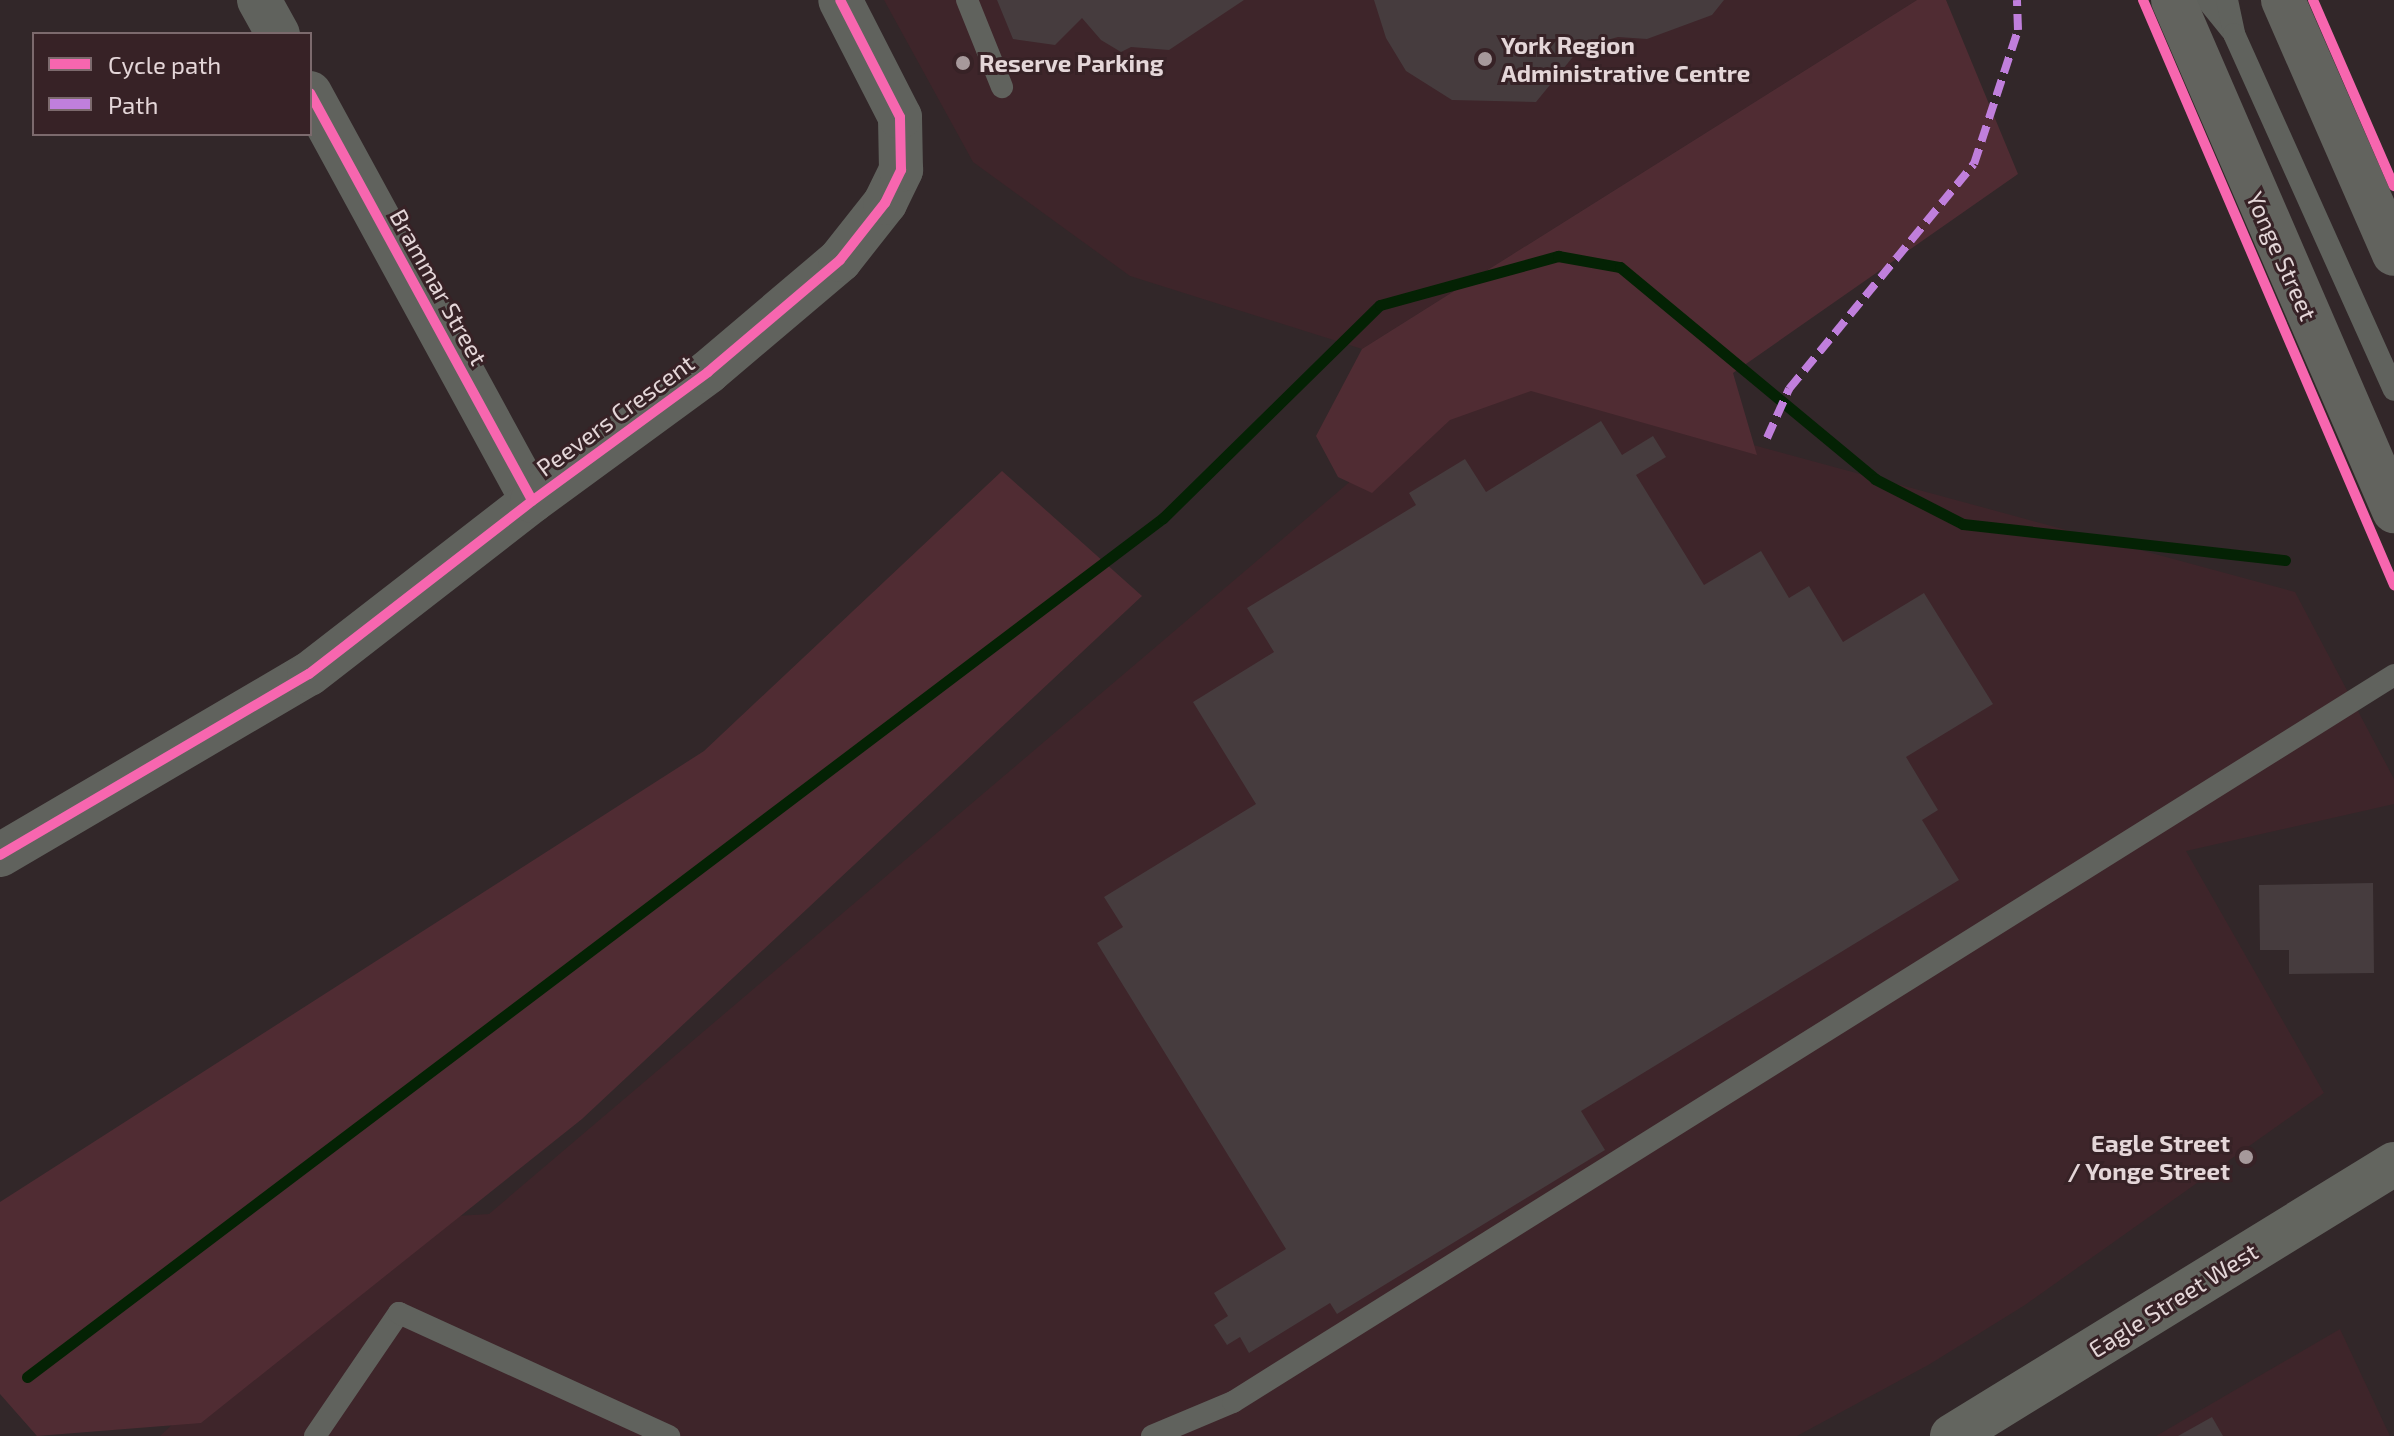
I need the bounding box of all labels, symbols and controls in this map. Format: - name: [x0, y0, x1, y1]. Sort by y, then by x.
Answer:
- place label: York Region Administrative Centre: [1501, 31, 1750, 87]
- legend: [32, 32, 312, 136]
- place label: Reserve Parking: [979, 49, 1164, 77]
- text: Cycle path: [108, 50, 221, 79]
- marker: York Region Administrative Centre: [1476, 50, 1494, 68]
- marker: Reserve Parking: [954, 54, 972, 72]
- text: Path: [108, 90, 158, 119]
- street label: Yonge Street: [2241, 187, 2323, 325]
- street label: Brammar Street: [384, 204, 494, 370]
- street label: Peevers Crescent: [531, 348, 699, 482]
- place label: Eagle Street / Yonge Street: [2067, 1129, 2230, 1185]
- marker: Eagle Street / Yonge Street: [2237, 1148, 2255, 1166]
- street label: Eagle Street West: [2083, 1236, 2263, 1364]

